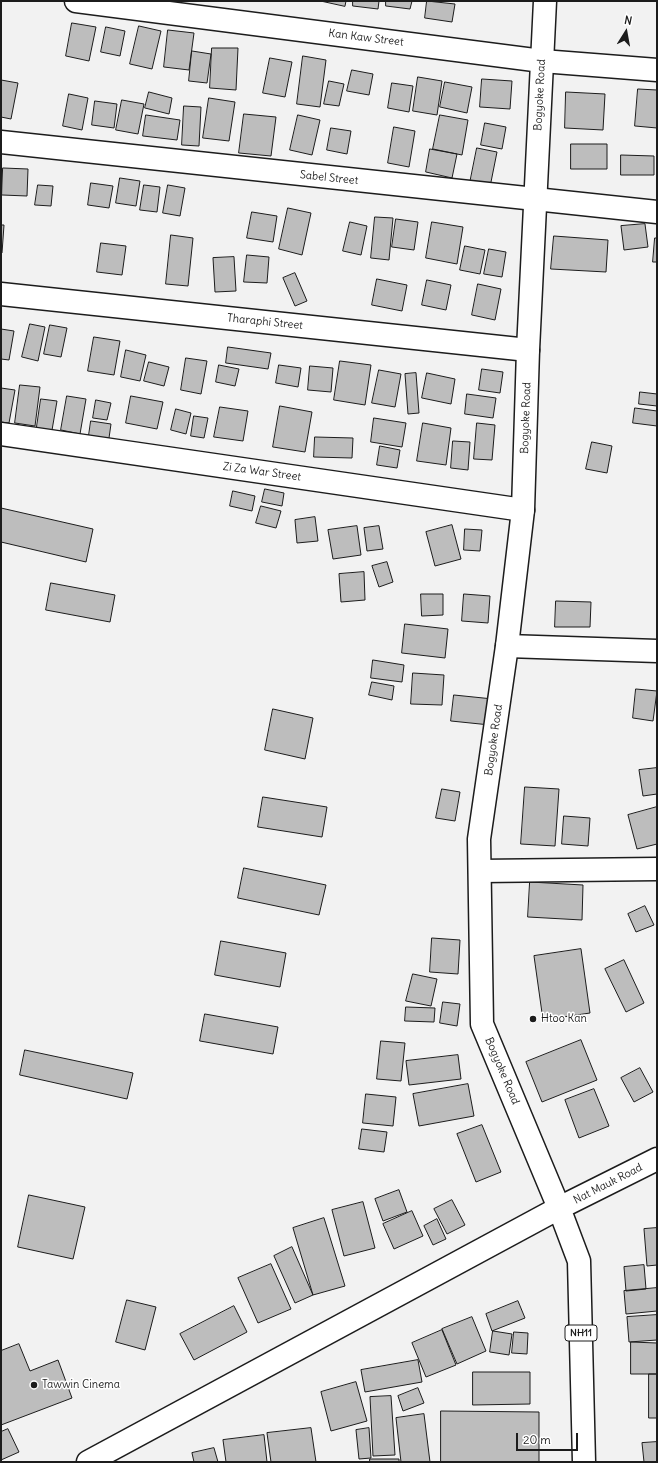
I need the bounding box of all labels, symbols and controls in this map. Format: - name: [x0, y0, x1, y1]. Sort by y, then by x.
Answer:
- north arrow: [606, 12, 646, 52]
- text: N: [623, 13, 633, 28]
- street label: Kan Kaw Street: [328, 27, 404, 49]
- street label: Bogyoke Road: [532, 59, 548, 131]
- street label: Sabel Street: [299, 168, 359, 188]
- street label: Tharaphi Street: [226, 311, 304, 333]
- street label: Bogyoke Road: [518, 382, 534, 454]
- street label: Zi Za War Street: [222, 460, 302, 484]
- street label: Bogyoke Road: [482, 704, 506, 776]
- place label: Htoo Kan: [541, 1012, 587, 1026]
- marker: Htoo Kan: [528, 1014, 538, 1024]
- street label: Bogyoke Road: [482, 1035, 522, 1107]
- street label: Nat Mauk Road: [571, 1161, 645, 1207]
- road number: NH11: [565, 1325, 597, 1341]
- place label: Tawwin Cinema: [42, 1378, 120, 1392]
- marker: Tawwin Cinema: [29, 1380, 39, 1390]
- scale bar: [518, 1425, 580, 1451]
- text: 20 m: [523, 1432, 551, 1447]

